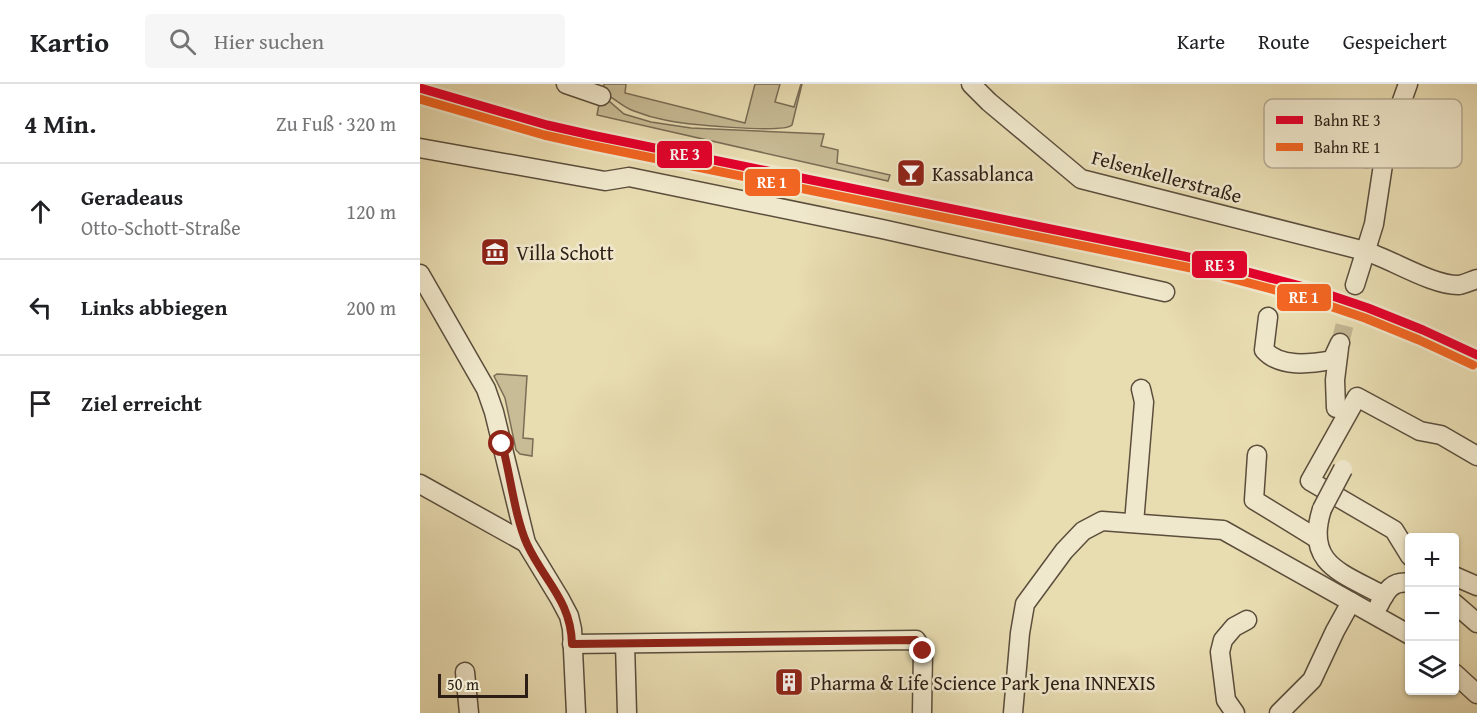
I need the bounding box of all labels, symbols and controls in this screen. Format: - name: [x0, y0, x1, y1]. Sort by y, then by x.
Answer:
- search box: [145, 14, 565, 68]
- text: Kartio: [30, 21, 109, 62]
- icon: search: [166, 25, 199, 58]
- text: Hier suchen: [214, 25, 324, 57]
- text: Karte: [1177, 26, 1225, 57]
- text: Route: [1258, 26, 1310, 57]
- text: Gespeichert: [1343, 26, 1447, 57]
- legend: [1264, 99, 1462, 168]
- text: 4 Min.: [24, 104, 96, 143]
- text: Bahn RE 3: [1314, 108, 1381, 132]
- text: Zu Fuß · 320 m: [276, 109, 396, 138]
- text: Bahn RE 1: [1314, 135, 1381, 159]
- line badge: RE 3: [656, 140, 713, 169]
- text: RE 3: [670, 142, 700, 166]
- street label: Felsenkellerstraße: [1089, 142, 1245, 210]
- bar icon: Kassablanca: [895, 157, 927, 189]
- place label: Kassablanca: [932, 159, 1034, 188]
- line badge: RE 1: [744, 168, 801, 197]
- text: RE 1: [757, 170, 787, 194]
- text: Geradeaus: [81, 181, 183, 213]
- icon: ahead: [24, 195, 57, 228]
- text: 120 m: [346, 197, 396, 226]
- text: Otto-Schott-Straße: [81, 213, 241, 242]
- museum icon: Villa Schott: [479, 236, 511, 268]
- place label: Villa Schott: [516, 238, 614, 267]
- line badge: RE 3: [1191, 250, 1248, 279]
- text: RE 3: [1205, 253, 1235, 277]
- line badge: RE 1: [1276, 283, 1332, 312]
- text: RE 1: [1289, 285, 1319, 309]
- icon: left: [24, 291, 57, 324]
- text: Links abbiegen: [81, 291, 227, 323]
- text: 200 m: [346, 293, 396, 322]
- icon: arrive: [24, 387, 57, 420]
- text: Ziel erreicht: [81, 387, 202, 419]
- route start: [488, 430, 514, 456]
- map controls: [1405, 533, 1459, 695]
- button: +: [1405, 533, 1459, 587]
- button: −: [1405, 587, 1459, 641]
- route end: [909, 637, 935, 663]
- button: layers: [1405, 641, 1459, 695]
- building icon: Pharma & Life Science Park Jena INNEXIS: [773, 666, 805, 698]
- place label: Pharma & Life Science Park Jena INNEXIS: [810, 668, 1155, 697]
- scale bar: [438, 671, 528, 698]
- text: 50 m: [447, 672, 479, 696]

